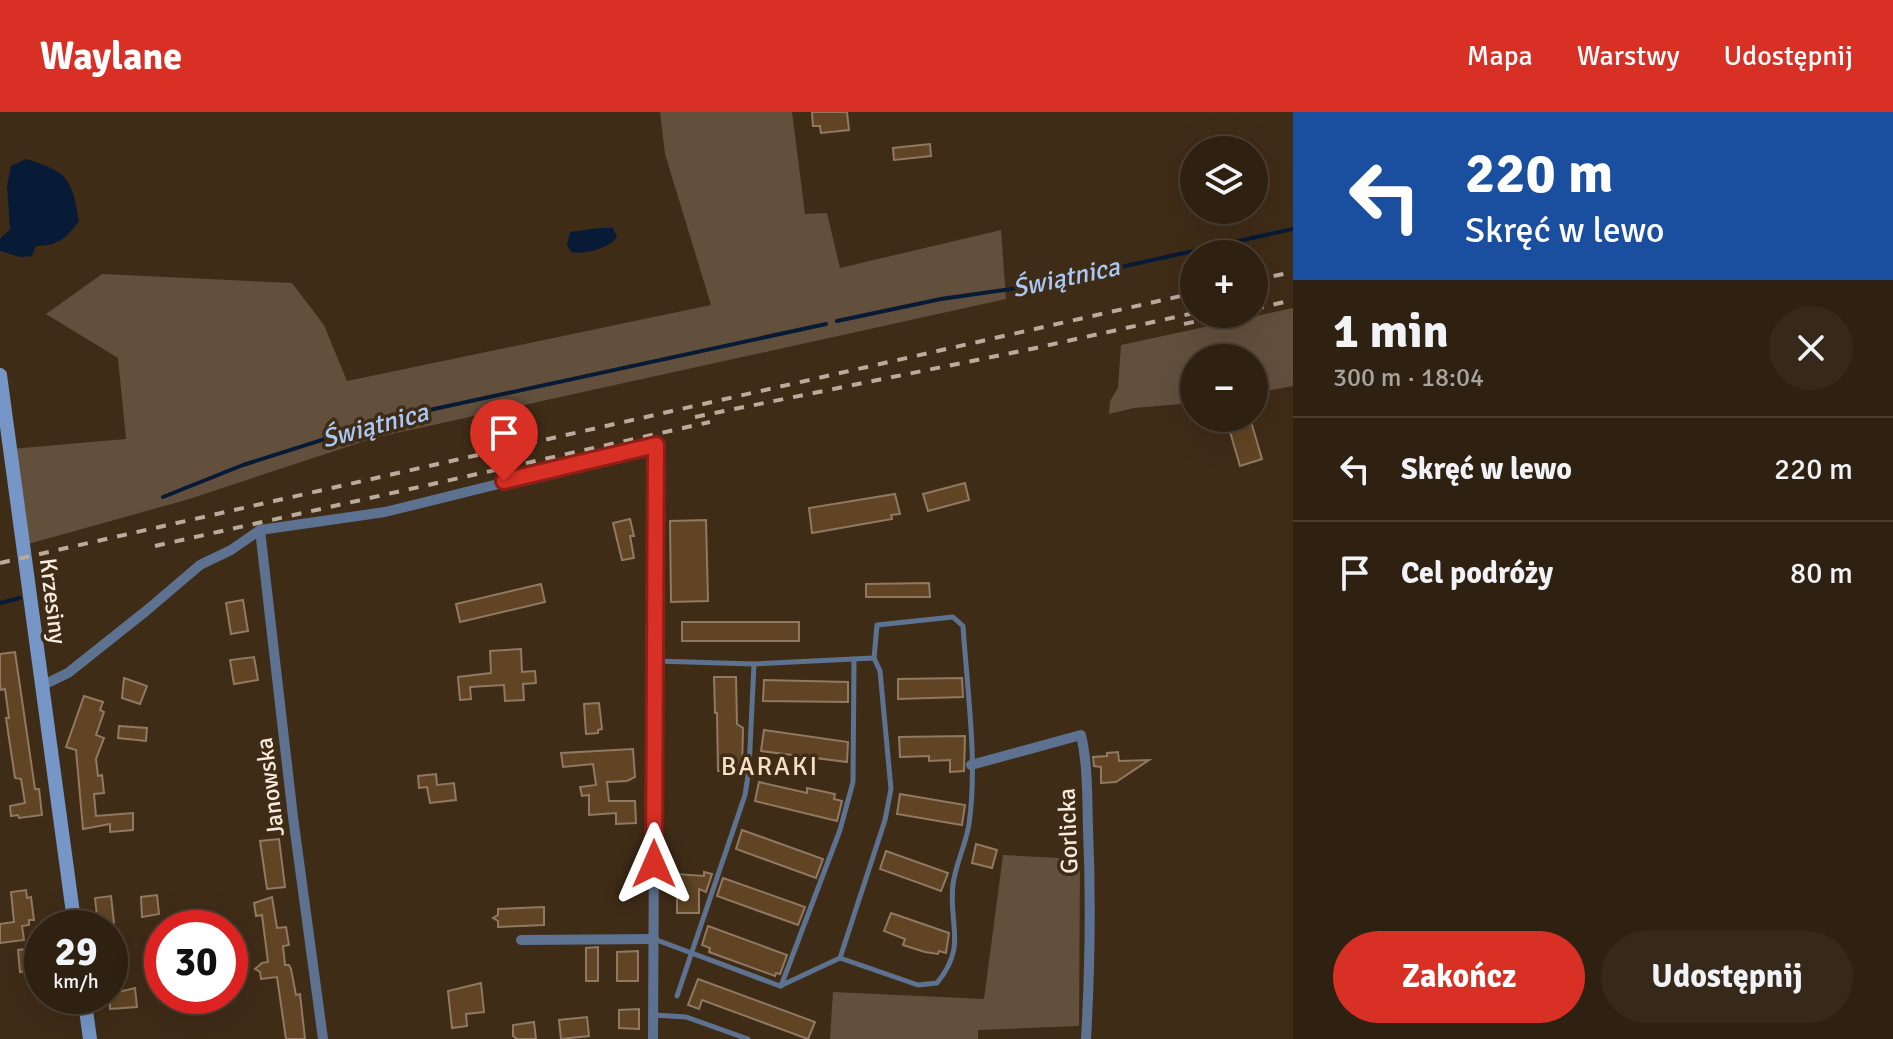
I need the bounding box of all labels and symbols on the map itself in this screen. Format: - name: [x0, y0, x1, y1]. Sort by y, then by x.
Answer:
- water label: Świątnica: [1009, 251, 1123, 305]
- water label: Świątnica: [318, 396, 433, 456]
- pin: [470, 399, 538, 481]
- street label: Krzesiny: [33, 556, 73, 646]
- street label: Janowska: [249, 736, 291, 838]
- district label: BARAKI: [721, 751, 819, 783]
- street label: Gorlicka: [1052, 788, 1084, 874]
- position arrow: [612, 822, 696, 906]
- speed limit sign: 30: [144, 910, 248, 1014]

